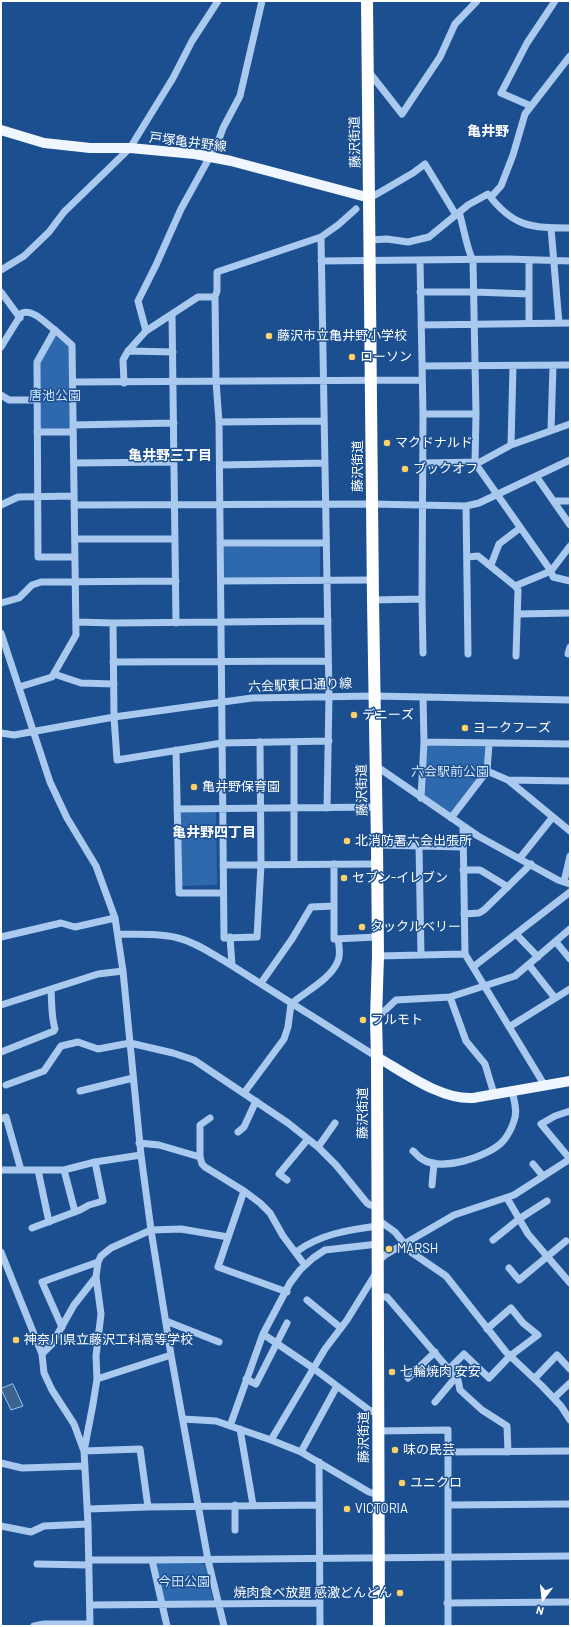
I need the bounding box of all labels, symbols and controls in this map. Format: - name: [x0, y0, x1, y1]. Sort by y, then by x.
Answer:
- street label: 藤沢街道: [347, 116, 363, 168]
- district label: 亀井野: [467, 123, 509, 139]
- street label: 戸塚亀井野線: [148, 130, 228, 154]
- place label: 藤沢市立亀井野小学校: [277, 328, 407, 344]
- marker: 藤沢市立亀井野小学校: [264, 331, 274, 341]
- place label: ローソン: [360, 349, 412, 365]
- marker: ローソン: [347, 352, 357, 362]
- park label: 唐池公園: [29, 388, 81, 404]
- place label: マクドナルド: [395, 435, 473, 451]
- marker: マクドナルド: [382, 438, 392, 448]
- street label: 藤沢街道: [350, 440, 366, 492]
- district label: 亀井野三丁目: [128, 447, 212, 463]
- place label: ブックオフ: [413, 461, 478, 477]
- marker: ブックオフ: [400, 464, 410, 474]
- street label: 六会駅東口通り線: [248, 675, 352, 695]
- place label: デニーズ: [362, 707, 414, 723]
- marker: デニーズ: [349, 710, 359, 720]
- place label: ヨークフーズ: [473, 720, 551, 736]
- marker: ヨークフーズ: [460, 723, 470, 733]
- street label: 藤沢街道: [354, 764, 370, 816]
- park label: 六会駅前公園: [411, 764, 489, 780]
- place label: 亀井野保育園: [202, 779, 280, 795]
- marker: 亀井野保育園: [189, 782, 199, 792]
- district label: 亀井野四丁目: [172, 824, 256, 840]
- place label: 北消防署六会出張所: [355, 833, 472, 849]
- marker: 北消防署六会出張所: [342, 836, 352, 846]
- place label: セブン-イレブン: [352, 870, 448, 886]
- marker: セブン-イレブン: [339, 873, 349, 883]
- place label: タックルベリー: [370, 919, 461, 935]
- marker: タックルベリー: [357, 922, 367, 932]
- place label: フルモト: [371, 1012, 423, 1028]
- marker: フルモト: [358, 1015, 368, 1025]
- street label: 藤沢街道: [355, 1087, 371, 1139]
- place label: MARSH: [397, 1241, 438, 1257]
- marker: MARSH: [384, 1244, 394, 1254]
- place label: 神奈川県立藤沢工科高等学校: [24, 1332, 193, 1348]
- marker: 神奈川県立藤沢工科高等学校: [11, 1335, 21, 1345]
- place label: 七輪焼肉 安安: [400, 1364, 481, 1380]
- marker: 七輪焼肉 安安: [387, 1367, 397, 1377]
- street label: 藤沢街道: [356, 1411, 372, 1463]
- place label: 味の民芸: [403, 1442, 455, 1458]
- marker: 味の民芸: [390, 1445, 400, 1455]
- place label: ユニクロ: [410, 1475, 462, 1491]
- marker: ユニクロ: [397, 1478, 407, 1488]
- place label: VICTORIA: [355, 1501, 408, 1517]
- marker: VICTORIA: [342, 1504, 352, 1514]
- park label: 今田公園: [158, 1574, 210, 1590]
- north arrow: [523, 1579, 563, 1619]
- place label: 焼肉食べ放題 感激どんどん: [233, 1585, 392, 1601]
- marker: 焼肉食べ放題 感激どんどん: [395, 1588, 405, 1598]
- text: N: [535, 1604, 545, 1618]

